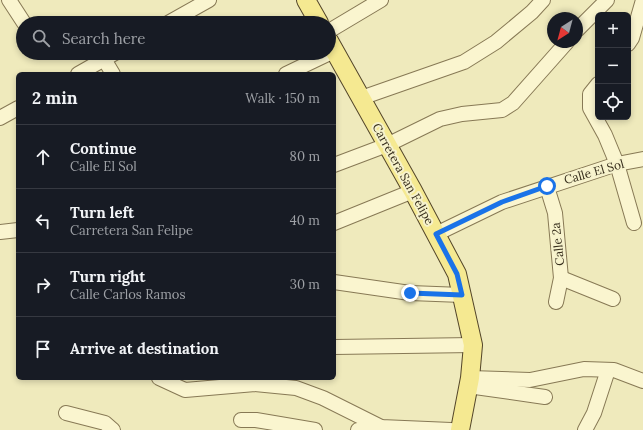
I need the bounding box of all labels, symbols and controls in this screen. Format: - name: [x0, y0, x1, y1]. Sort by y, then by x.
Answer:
- north arrow: [547, 12, 583, 48]
- map controls: [595, 12, 631, 120]
- button: +: [595, 12, 631, 48]
- search box: [16, 16, 336, 60]
- icon: search: [30, 27, 52, 49]
- text: Search here: [62, 29, 145, 48]
- button: −: [595, 48, 631, 84]
- button: locate: [595, 84, 631, 120]
- text: 2 min: [32, 87, 78, 109]
- text: Walk · 150 m: [245, 90, 320, 107]
- street label: Carretera San Felipe: [369, 120, 438, 227]
- text: Continue: [70, 139, 136, 158]
- icon: ahead: [32, 146, 54, 168]
- text: 80 m: [290, 148, 320, 165]
- street label: Calle El Sol: [562, 156, 626, 187]
- text: Calle El Sol: [70, 158, 137, 175]
- route start: [538, 177, 556, 195]
- text: Turn left: [70, 203, 134, 222]
- icon: left: [32, 210, 54, 232]
- text: 40 m: [290, 212, 320, 229]
- text: Carretera San Felipe: [70, 222, 193, 239]
- street label: Calle 2a: [548, 222, 567, 266]
- text: Turn right: [70, 267, 146, 286]
- icon: right: [32, 274, 54, 296]
- text: 30 m: [290, 276, 320, 293]
- route end: [401, 284, 419, 302]
- text: Calle Carlos Ramos: [70, 286, 185, 303]
- icon: arrive: [32, 338, 54, 360]
- text: Arrive at destination: [70, 339, 219, 358]

